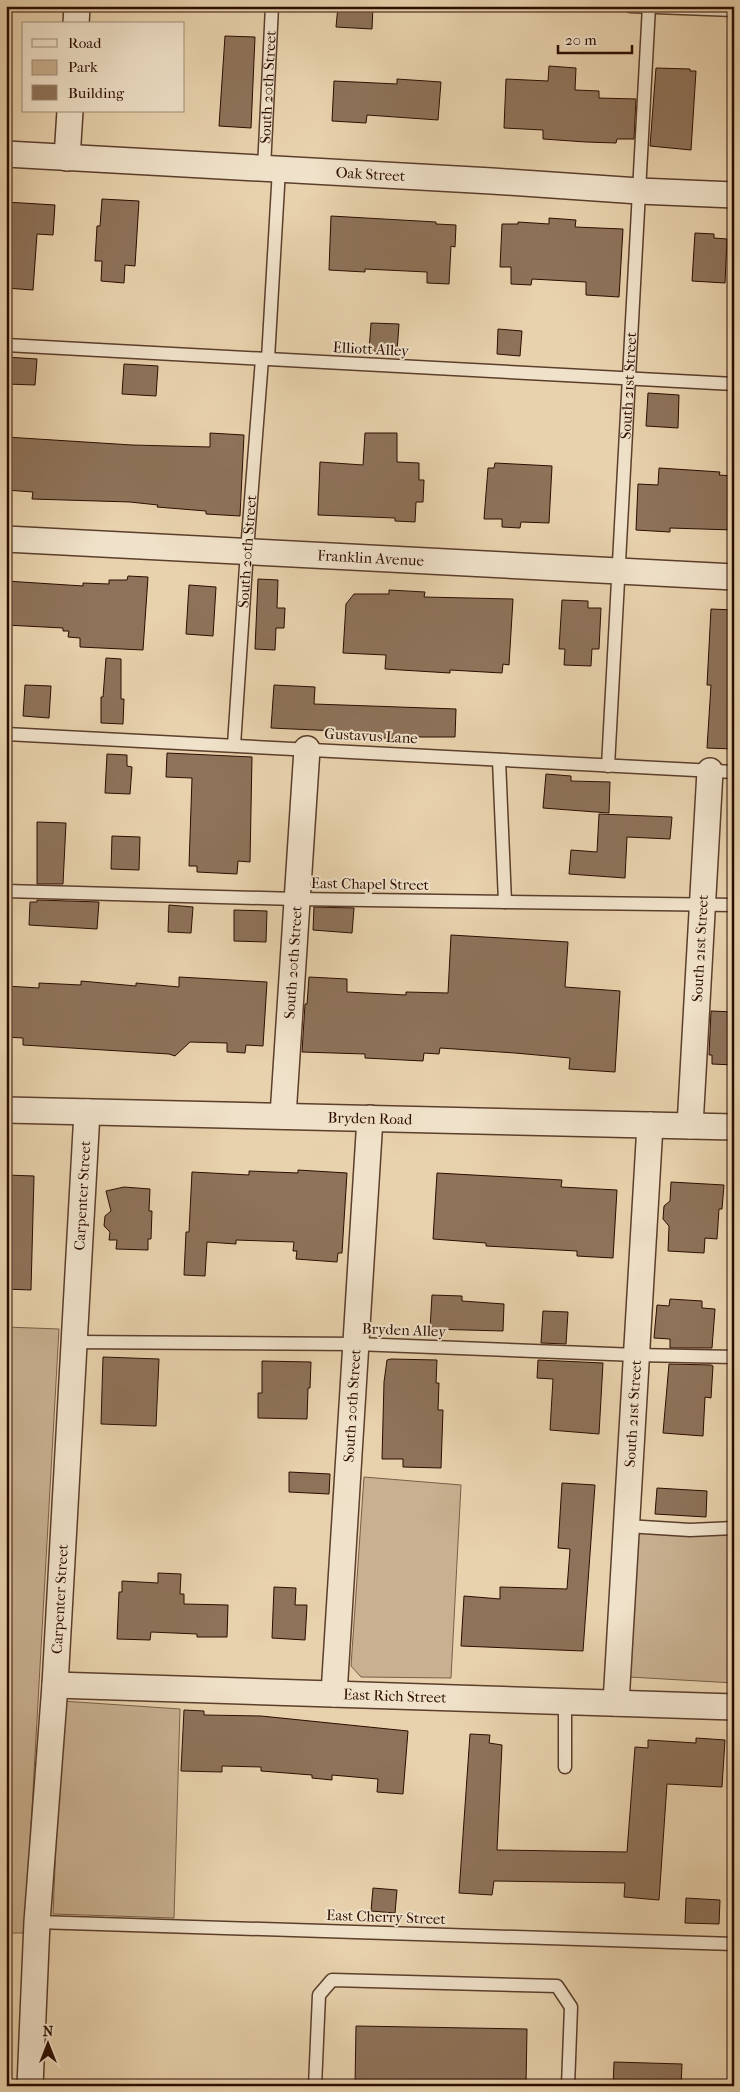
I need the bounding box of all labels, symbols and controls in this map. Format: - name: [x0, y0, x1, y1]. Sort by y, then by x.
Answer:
- legend: [22, 22, 185, 112]
- scale bar: [558, 22, 631, 54]
- street label: South 20th Street: [256, 29, 280, 144]
- text: 20 m: [565, 31, 597, 49]
- text: Road: [68, 34, 102, 52]
- text: Park: [68, 58, 98, 76]
- text: Building: [68, 84, 125, 102]
- street label: Oak Street: [335, 163, 406, 185]
- street label: South 21st Street: [617, 331, 640, 440]
- street label: Elliott Alley: [332, 338, 411, 360]
- street label: South 20th Street: [234, 494, 260, 609]
- street label: Franklin Avenue: [317, 546, 425, 570]
- street label: Gustavus Lane: [324, 725, 419, 747]
- street label: East Chapel Street: [311, 874, 430, 894]
- street label: South 21st Street: [688, 893, 712, 1002]
- street label: South 20th Street: [280, 905, 306, 1019]
- street label: Bryden Road: [327, 1109, 413, 1129]
- street label: Carpenter Street: [70, 1140, 94, 1251]
- street label: Bryden Alley: [362, 1320, 447, 1340]
- street label: South 20th Street: [340, 1348, 365, 1463]
- street label: South 21st Street: [621, 1359, 645, 1468]
- street label: Carpenter Street: [48, 1543, 72, 1654]
- street label: East Rich Street: [343, 1685, 447, 1707]
- street label: East Cherry Street: [326, 1906, 447, 1928]
- north arrow: [22, 2020, 72, 2070]
- text: N: [43, 2023, 54, 2040]

